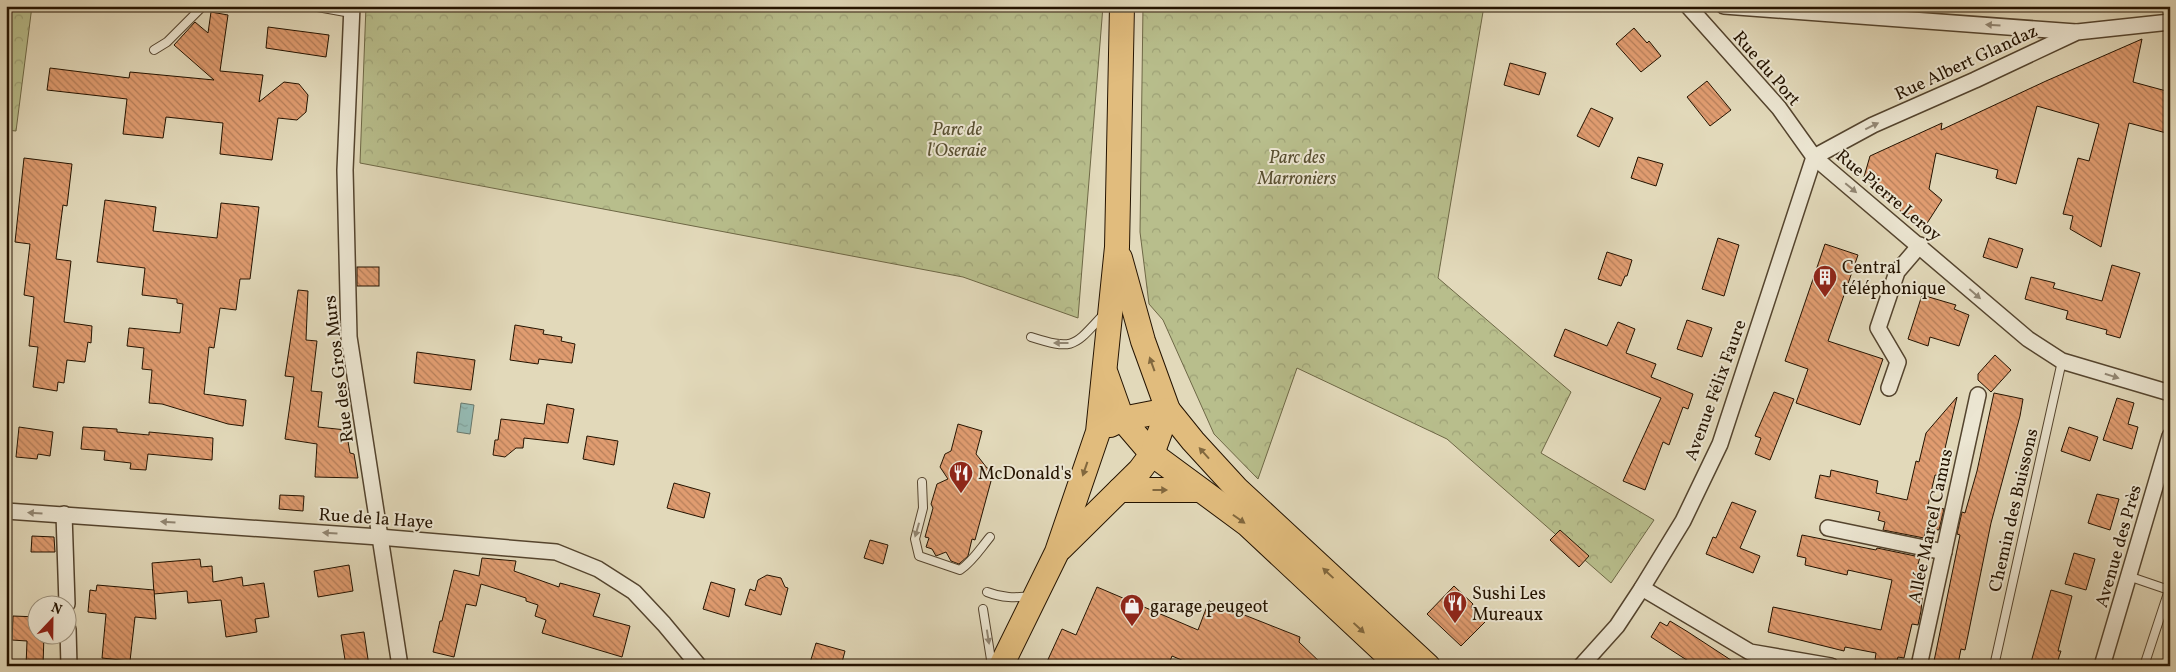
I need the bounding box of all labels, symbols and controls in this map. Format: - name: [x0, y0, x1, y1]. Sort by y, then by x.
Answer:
- street label: Rue Albert Glandaz: [1891, 19, 2042, 107]
- one-way arrow: [1985, 21, 2001, 29]
- street label: Rue du Port: [1726, 26, 1805, 112]
- park label: Parc de l'Oseraie: [927, 118, 987, 164]
- one-way arrow: [1865, 122, 1880, 130]
- street label: Rue Pierre Leroy: [1830, 144, 1947, 248]
- park label: Parc des Marroniers: [1257, 146, 1337, 192]
- one-way arrow: [1844, 183, 1857, 194]
- place label: Central téléphonique: [1842, 256, 1946, 302]
- building icon: Central téléphonique: [1812, 264, 1838, 298]
- one-way arrow: [1968, 288, 1981, 299]
- street label: Rue des Gros Murs: [318, 294, 361, 444]
- street label: Avenue Félix Faure: [1679, 317, 1754, 465]
- one-way arrow: [1052, 339, 1068, 347]
- one-way arrow: [1147, 357, 1155, 371]
- one-way arrow: [2104, 372, 2119, 380]
- street label: Chemin des Buissons: [1984, 426, 2045, 594]
- street label: Allée Marcel Camus: [1903, 447, 1960, 606]
- one-way arrow: [1198, 448, 1210, 460]
- restaurant icon: McDonald's: [948, 460, 974, 494]
- place label: McDonald's: [978, 462, 1072, 487]
- one-way arrow: [1081, 462, 1088, 477]
- street label: Avenue des Près: [2090, 482, 2149, 611]
- one-way arrow: [1152, 486, 1168, 494]
- street label: Rue de la Haye: [318, 503, 434, 536]
- one-way arrow: [27, 508, 43, 516]
- one-way arrow: [1233, 513, 1246, 523]
- one-way arrow: [160, 517, 176, 525]
- one-way arrow: [913, 522, 921, 537]
- one-way arrow: [322, 529, 338, 537]
- one-way arrow: [1322, 567, 1334, 579]
- place label: Sushi Les Mureaux: [1472, 582, 1546, 628]
- restaurant icon: Sushi Les Mureaux: [1442, 590, 1468, 624]
- shop icon: garage peugeot: [1119, 593, 1145, 627]
- north arrow: [28, 594, 78, 644]
- place label: garage peugeot: [1150, 595, 1269, 620]
- text: N: [48, 599, 65, 620]
- one-way arrow: [1353, 622, 1365, 634]
- one-way arrow: [984, 630, 992, 646]

